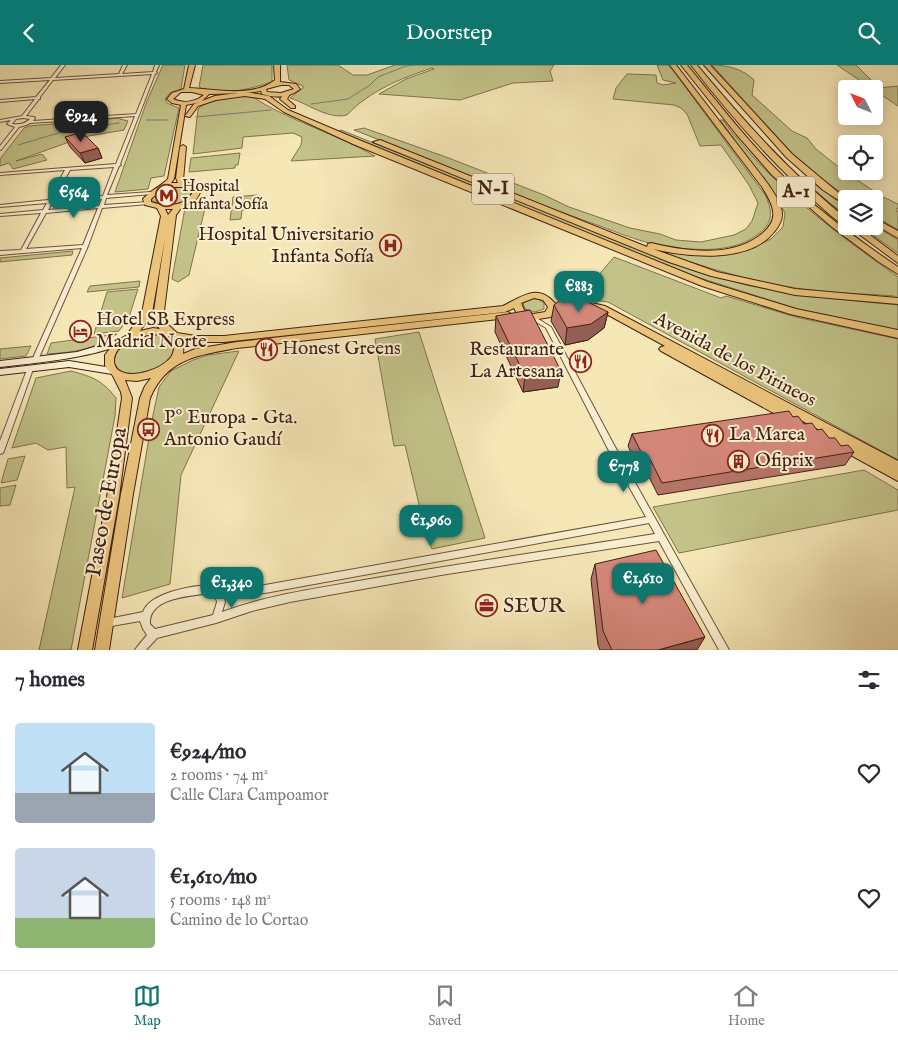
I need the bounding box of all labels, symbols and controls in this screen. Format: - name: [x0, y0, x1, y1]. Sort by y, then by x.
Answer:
- icon: back: [15, 19, 43, 47]
- text: Doorstep: [406, 19, 492, 47]
- icon: search: [855, 19, 883, 47]
- north arrow: [838, 80, 882, 125]
- map controls: [838, 80, 883, 235]
- pin: €924: [51, 101, 111, 143]
- text: €924: [65, 107, 97, 127]
- button: locate: [838, 135, 883, 180]
- road number: N-I: [472, 173, 514, 205]
- road number: A-1: [777, 176, 815, 207]
- pin: €564: [44, 177, 104, 219]
- place label: Hospital Infanta Sofía: [182, 177, 268, 215]
- text: €564: [59, 183, 89, 203]
- metro station icon: Hospital Infanta Sofía: [154, 184, 178, 208]
- button: layers: [838, 190, 883, 235]
- place label: Hospital Universitario Infanta Sofía: [198, 223, 375, 269]
- hospital icon: Hospital Universitario Infanta Sofía: [378, 234, 402, 258]
- pin: €883: [549, 271, 609, 313]
- text: €883: [565, 277, 593, 297]
- street label: Avenida de los Pirineos: [649, 307, 820, 413]
- place label: Hotel SB Express Madrid Norte: [96, 308, 235, 354]
- hotel icon: Hotel SB Express Madrid Norte: [68, 319, 92, 343]
- restaurant icon: Honest Greens: [254, 337, 278, 361]
- place label: Honest Greens: [282, 337, 401, 361]
- place label: Restaurante La Artesana: [469, 338, 565, 384]
- restaurant icon: Restaurante La Artesana: [568, 349, 592, 373]
- place label: Pº Europa - Gta. Antonio Gaudí: [163, 406, 297, 452]
- bus stop icon: Pº Europa - Gta. Antonio Gaudí: [136, 417, 160, 441]
- restaurant icon: La Marea: [701, 423, 725, 447]
- place label: La Marea: [729, 423, 806, 447]
- street label: Paseo de Europa: [80, 425, 134, 579]
- building icon: Ofiprix: [727, 449, 751, 473]
- place label: Ofiprix: [755, 449, 813, 473]
- pin: €778: [594, 451, 654, 493]
- text: €778: [609, 457, 639, 477]
- pin: €1,960: [390, 505, 472, 547]
- text: €1,960: [410, 511, 452, 531]
- pin: €1,610: [602, 563, 684, 605]
- pin: €1,340: [191, 567, 273, 609]
- text: €1,610: [623, 569, 663, 589]
- text: €1,340: [211, 573, 253, 593]
- place label: SEUR: [503, 592, 566, 620]
- office icon: SEUR: [475, 594, 499, 618]
- icon: filters: [855, 666, 883, 694]
- text: 7 homes: [15, 667, 85, 694]
- text: €924/mo: [170, 739, 246, 766]
- icon: home: [55, 743, 115, 803]
- icon: heart: [855, 759, 883, 787]
- text: 2 rooms · 74 m²: [170, 766, 268, 786]
- text: Calle Clara Campoamor: [170, 786, 329, 806]
- text: €1,610/mo: [170, 864, 257, 891]
- icon: home: [55, 868, 115, 928]
- icon: heart: [855, 884, 883, 912]
- text: 5 rooms · 148 m²: [170, 891, 271, 911]
- text: Camino de lo Cortao: [170, 911, 308, 931]
- tab: Map: [133, 982, 161, 1030]
- tab: Saved: [428, 982, 461, 1030]
- tab: Home: [728, 982, 765, 1030]

